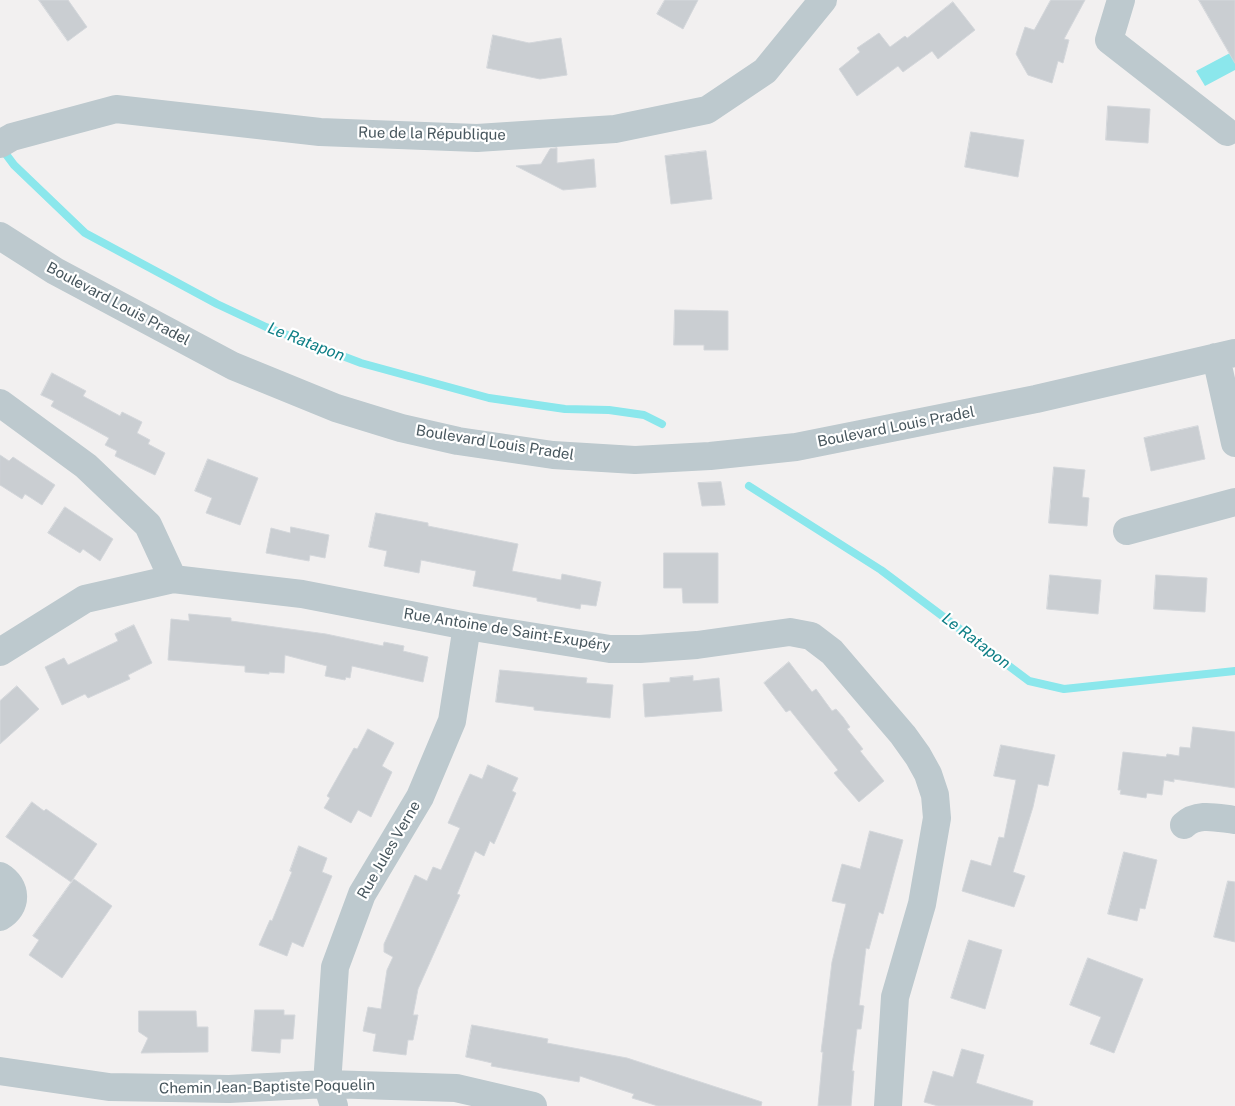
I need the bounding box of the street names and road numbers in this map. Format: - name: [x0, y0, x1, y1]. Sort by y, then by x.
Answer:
- street label: Rue de la République: [358, 124, 506, 144]
- street label: Boulevard Louis Pradel: [43, 259, 193, 349]
- street label: Boulevard Louis Pradel: [816, 403, 976, 451]
- street label: Boulevard Louis Pradel: [415, 422, 575, 464]
- street label: Rue Antoine de Saint-Exupéry: [402, 605, 612, 655]
- street label: Rue Jules Verne: [354, 798, 424, 902]
- street label: Chemin Jean-Baptiste Poquelin: [159, 1076, 375, 1098]

